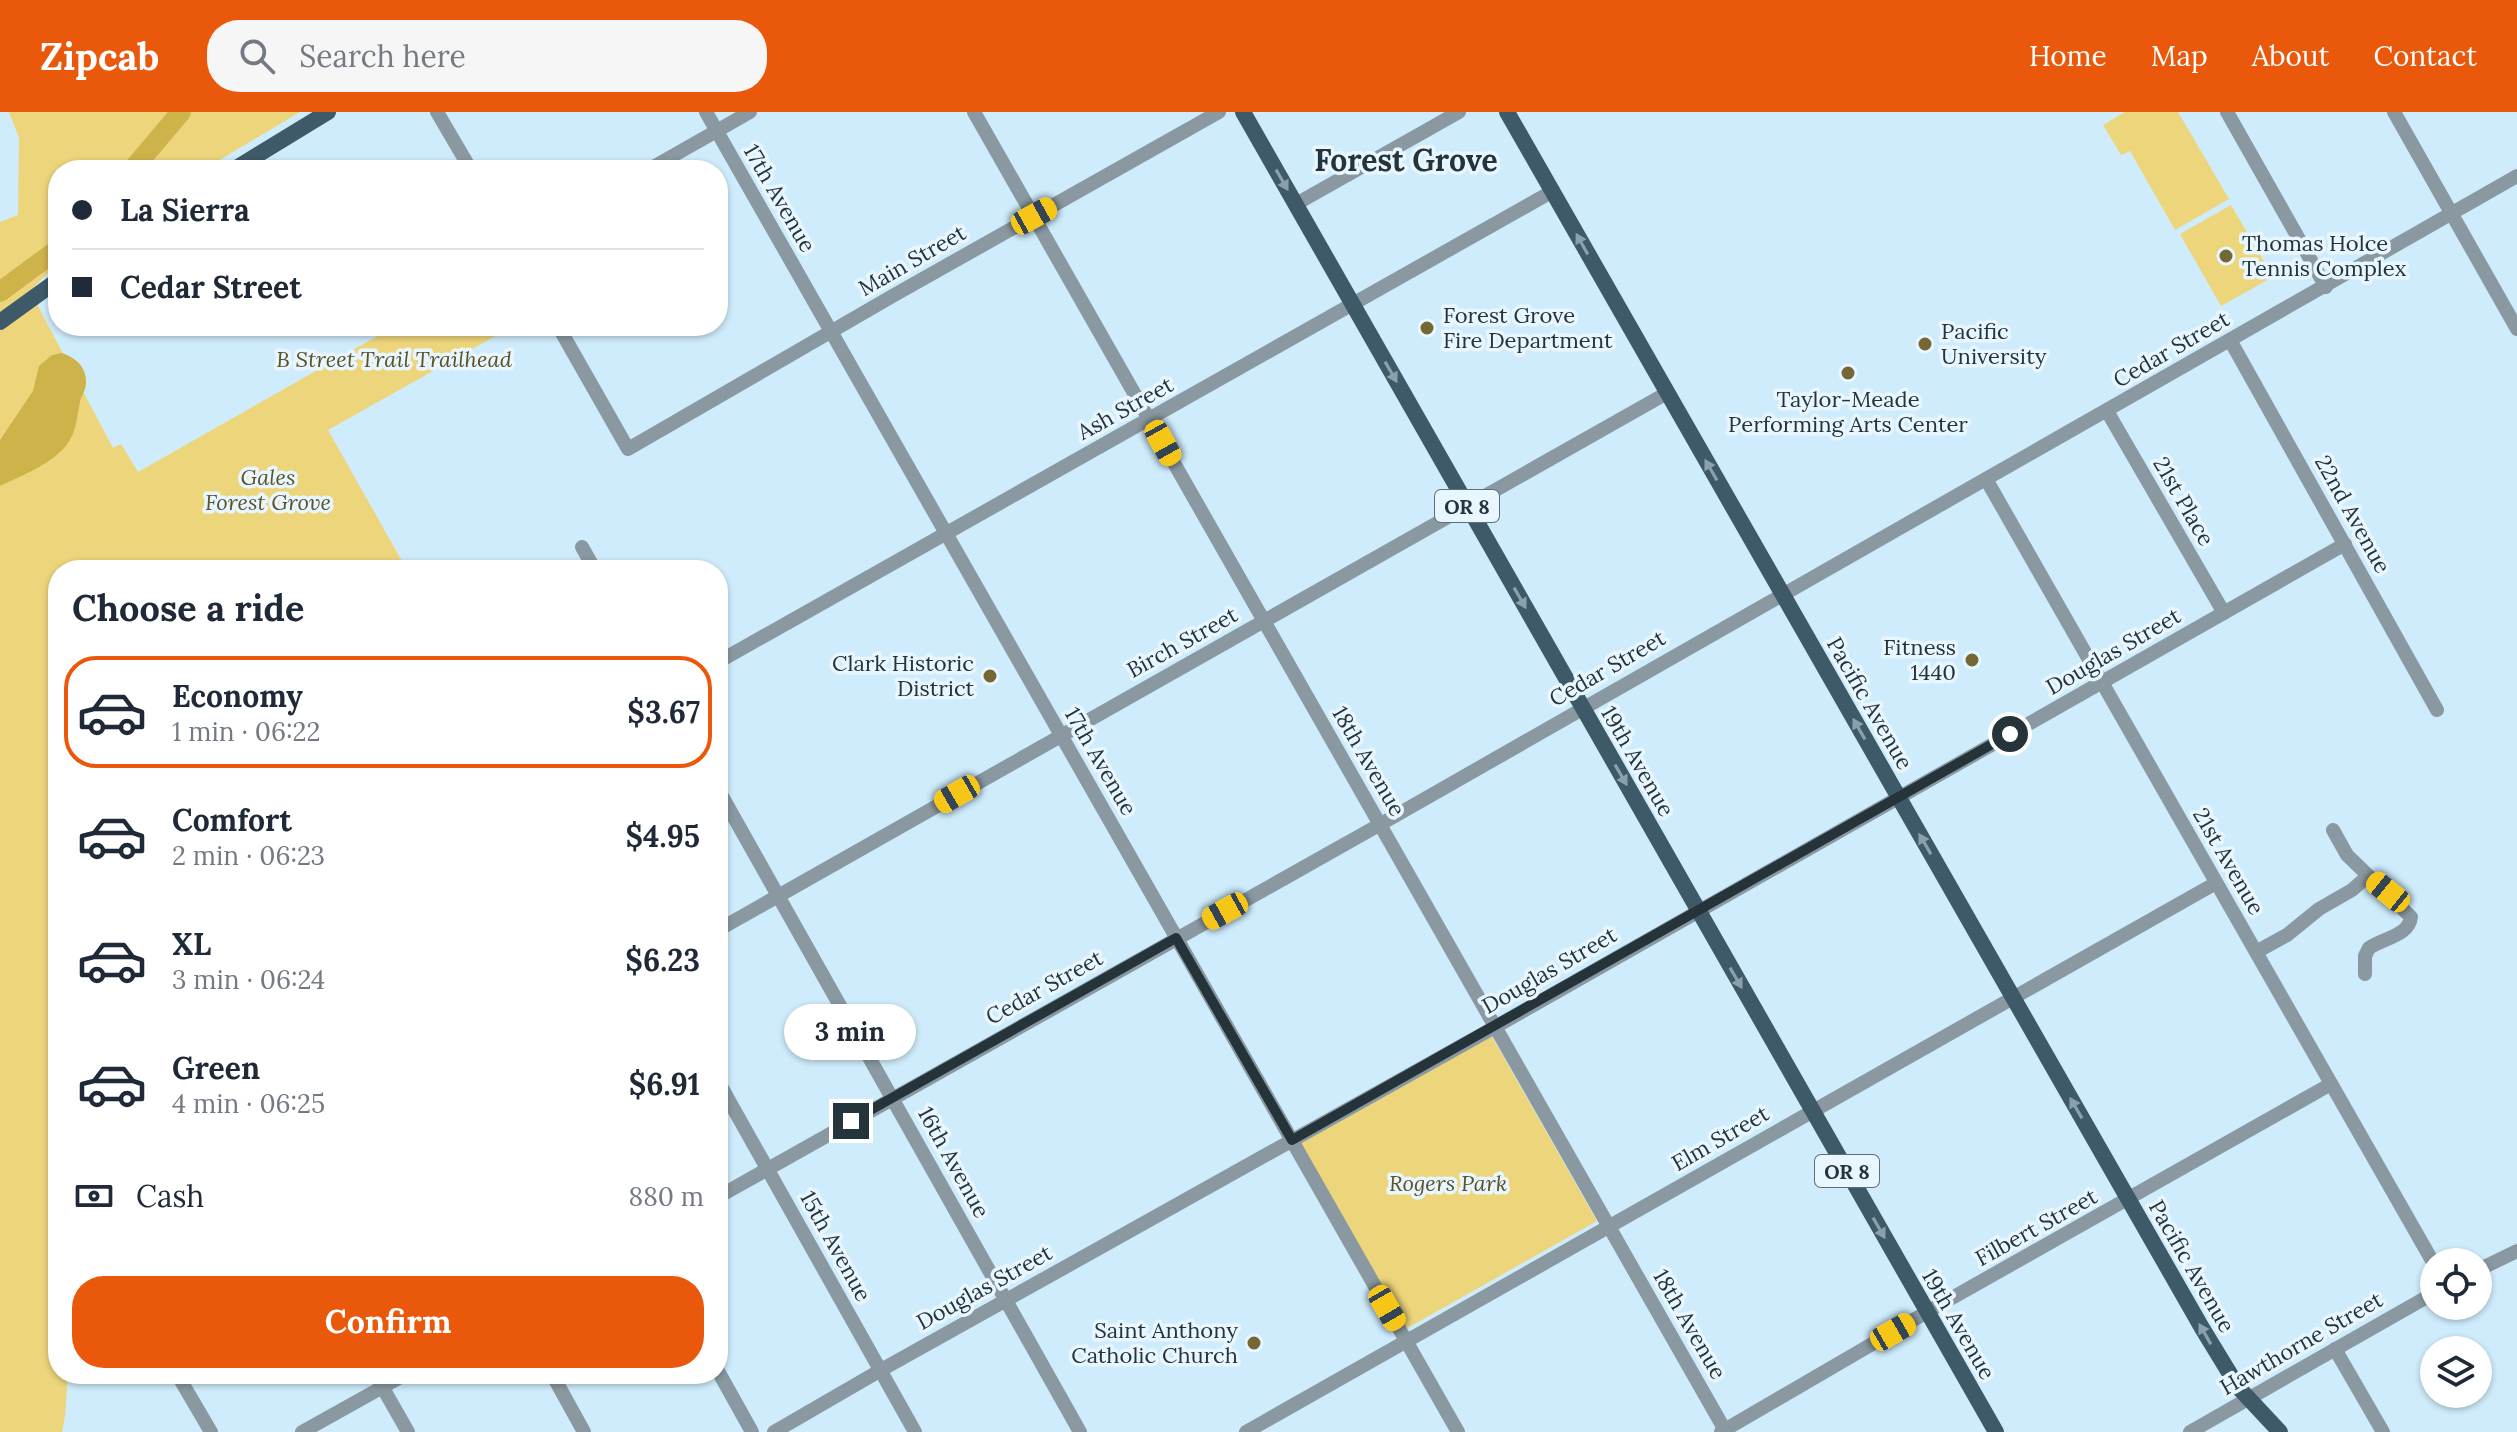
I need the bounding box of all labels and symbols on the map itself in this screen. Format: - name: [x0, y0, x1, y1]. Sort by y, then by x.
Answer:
- street label: 17th Avenue: [738, 139, 822, 257]
- district label: Forest Grove: [1314, 141, 1498, 179]
- one-way arrow: [1275, 168, 1289, 191]
- car: [1007, 194, 1061, 238]
- street label: Main Street: [853, 218, 971, 302]
- place label: Thomas Holce Tennis Complex: [2242, 229, 2407, 282]
- one-way arrow: [1576, 233, 1590, 255]
- marker: Thomas Holce Tennis Complex: [2217, 247, 2235, 265]
- place label: Forest Grove Fire Department: [1443, 301, 1613, 354]
- street label: Cedar Street: [2108, 304, 2234, 393]
- place label: Pacific University: [1941, 317, 2047, 370]
- marker: Forest Grove Fire Department: [1418, 319, 1436, 337]
- marker: Pacific University: [1916, 335, 1934, 353]
- park label: B Street Trail Trailhead: [276, 345, 513, 373]
- one-way arrow: [1384, 361, 1398, 384]
- marker: Taylor-Meade Performing Arts Center: [1839, 364, 1857, 382]
- street label: Ash Street: [1071, 370, 1178, 446]
- place label: Taylor-Meade Performing Arts Center: [1728, 385, 1968, 438]
- car: [1141, 416, 1185, 470]
- street label: 22nd Avenue: [2309, 450, 2397, 578]
- street label: 21st Place: [2147, 451, 2221, 551]
- one-way arrow: [1704, 459, 1718, 481]
- park label: Gales Forest Grove: [205, 463, 331, 516]
- road number: OR 8: [1435, 490, 1499, 522]
- one-way arrow: [1513, 587, 1527, 609]
- street label: Birch Street: [1122, 600, 1243, 684]
- street label: Douglas Street: [2041, 601, 2186, 701]
- street label: Cedar Street: [1544, 623, 1670, 712]
- street label: Pacific Avenue: [1821, 632, 1919, 774]
- place label: Fitness 1440: [1883, 633, 1956, 686]
- place label: Clark Historic District: [832, 649, 974, 702]
- marker: Fitness 1440: [1963, 651, 1981, 669]
- marker: Clark Historic District: [981, 667, 999, 685]
- street label: 18th Avenue: [1326, 701, 1412, 821]
- street label: 19th Avenue: [1595, 701, 1681, 821]
- street label: 17th Avenue: [1059, 702, 1143, 820]
- route start: [1992, 716, 2028, 752]
- one-way arrow: [1852, 718, 1866, 740]
- one-way arrow: [1614, 764, 1628, 786]
- car: [930, 772, 984, 816]
- street label: 21st Avenue: [2187, 802, 2271, 920]
- one-way arrow: [1918, 833, 1932, 855]
- car: [2362, 868, 2414, 916]
- car: [1198, 889, 1252, 933]
- street label: Douglas Street: [1477, 920, 1622, 1020]
- street label: Cedar Street: [981, 943, 1108, 1031]
- one-way arrow: [1729, 967, 1743, 989]
- callout: 3 min: [785, 1005, 917, 1061]
- one-way arrow: [2069, 1097, 2083, 1119]
- street label: Elm Street: [1666, 1099, 1774, 1177]
- street label: 16th Avenue: [912, 1101, 996, 1223]
- route end: [833, 1103, 869, 1139]
- road number: OR 8: [1815, 1155, 1879, 1187]
- park label: Rogers Park: [1389, 1169, 1507, 1197]
- street label: Filbert Street: [1970, 1182, 2102, 1272]
- street label: 15th Avenue: [794, 1186, 878, 1306]
- street label: Pacific Avenue: [2143, 1195, 2241, 1337]
- one-way arrow: [1872, 1217, 1886, 1239]
- street label: Douglas Street: [911, 1238, 1057, 1336]
- street label: 18th Avenue: [1647, 1264, 1733, 1384]
- street label: 19th Avenue: [1916, 1264, 2002, 1384]
- car: [1365, 1281, 1409, 1335]
- street label: Hawthorne Street: [2215, 1285, 2388, 1401]
- car: [1866, 1310, 1920, 1354]
- place label: Saint Anthony Catholic Church: [1071, 1316, 1238, 1369]
- one-way arrow: [2198, 1323, 2212, 1345]
- marker: Saint Anthony Catholic Church: [1245, 1334, 1263, 1352]

